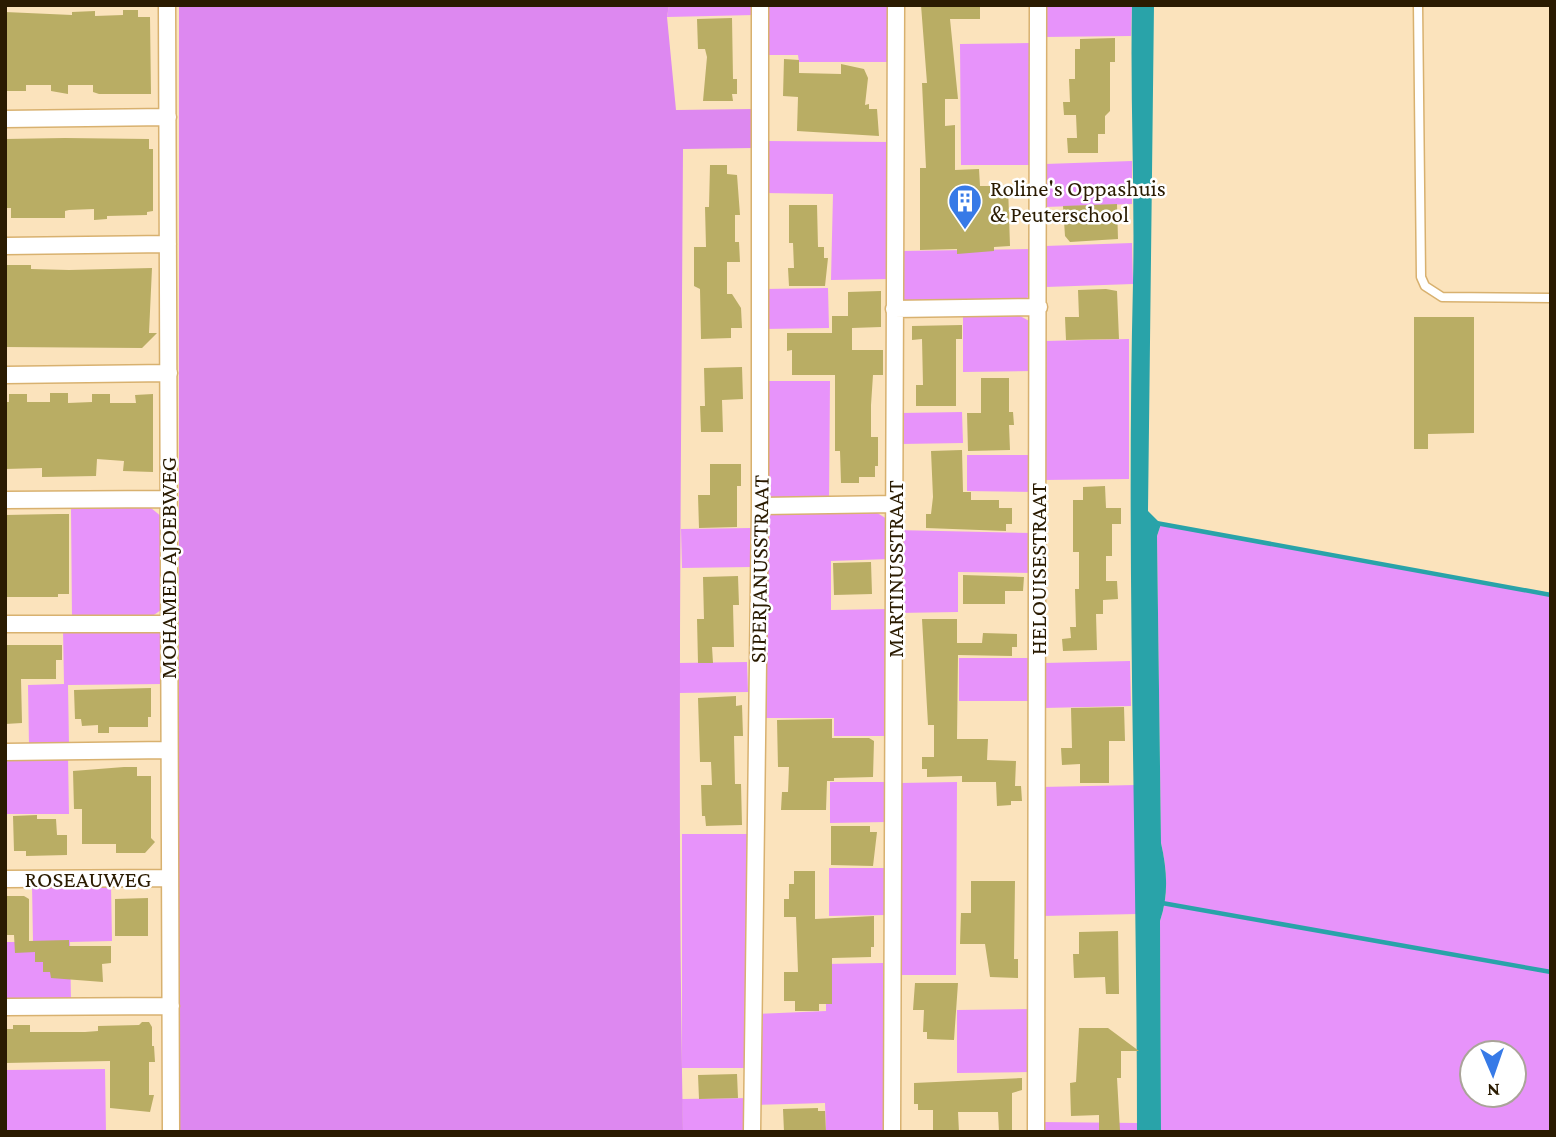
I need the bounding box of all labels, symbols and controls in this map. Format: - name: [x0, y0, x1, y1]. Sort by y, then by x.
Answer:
- place label: Roline's Oppashuis & Peuterschool: [990, 175, 1166, 227]
- building icon: Roline's Oppashuis & Peuterschool: [946, 182, 984, 231]
- street label: MOHAMED AJOEBWEG: [155, 457, 181, 679]
- street label: SIPERJANUSSTRAAT: [744, 474, 774, 663]
- street label: MARTINUSSTRAAT: [882, 480, 908, 658]
- street label: HELOUISESTRAAT: [1025, 482, 1051, 655]
- street label: ROSEAUWEG: [25, 866, 151, 892]
- north arrow: [1458, 1039, 1528, 1109]
- text: N: [1487, 1080, 1500, 1101]

